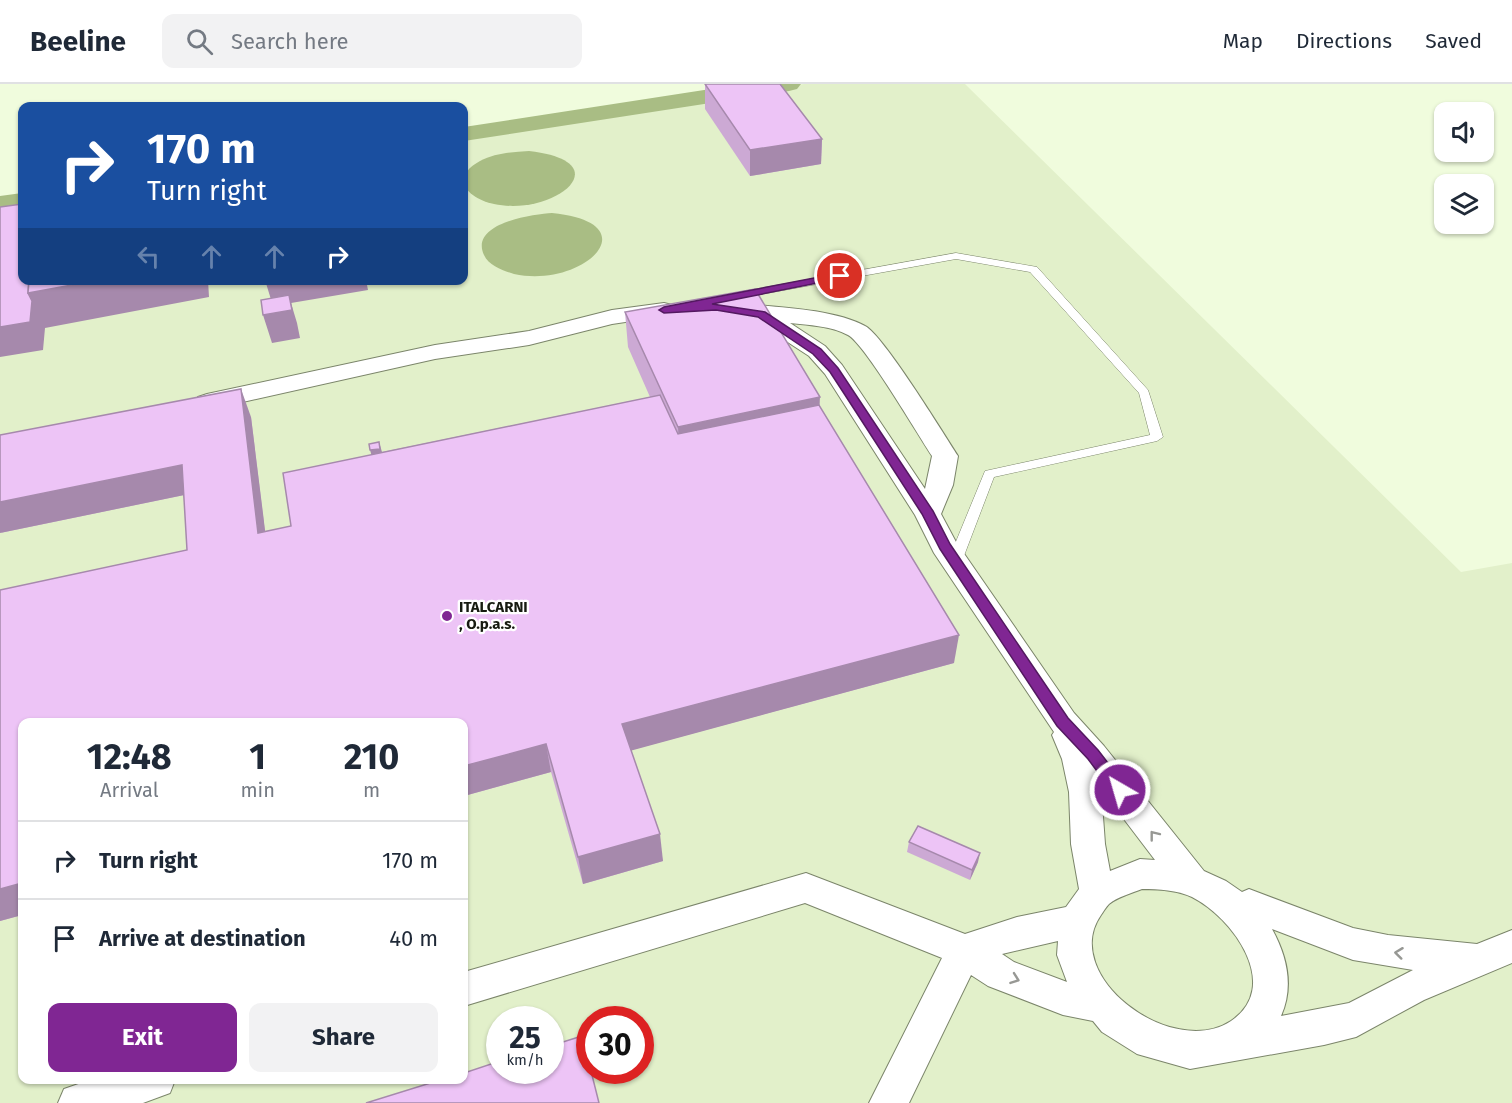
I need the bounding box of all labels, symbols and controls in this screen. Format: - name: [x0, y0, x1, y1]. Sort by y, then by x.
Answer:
- search box: [162, 14, 582, 68]
- text: Beeline: [30, 25, 126, 58]
- icon: search: [183, 25, 216, 58]
- text: Search here: [231, 28, 349, 55]
- text: Map: [1223, 28, 1263, 54]
- text: Directions: [1296, 28, 1392, 54]
- text: Saved: [1425, 28, 1482, 54]
- map controls: [1434, 102, 1494, 234]
- button: sound: [1434, 102, 1494, 162]
- text: 170 m: [147, 124, 256, 174]
- icon: right: [48, 126, 126, 204]
- button: layers: [1434, 174, 1494, 234]
- text: Turn right: [147, 175, 267, 207]
- icon: left: [132, 240, 165, 273]
- icon: ahead: [195, 240, 228, 273]
- icon: ahead: [258, 240, 291, 273]
- icon: right: [321, 240, 354, 273]
- pin: [814, 250, 865, 301]
- icon: arrive: [823, 259, 856, 292]
- place label: ITALCARNI , O.p.a.s.: [459, 598, 528, 633]
- marker: ITALCARNI , O.p.a.s.: [440, 609, 454, 623]
- text: 12:48: [87, 735, 172, 779]
- text: 1: [249, 735, 266, 779]
- text: 210: [344, 735, 399, 779]
- position arrow: [1088, 758, 1152, 822]
- text: Arrival: [100, 778, 159, 802]
- text: min: [240, 778, 275, 802]
- text: m: [363, 778, 380, 802]
- one-way arrow: [1151, 830, 1162, 841]
- icon: right: [48, 844, 81, 877]
- text: Turn right: [99, 847, 198, 874]
- text: 170 m: [382, 847, 438, 874]
- icon: arrive: [48, 922, 81, 955]
- text: Arrive at destination: [99, 925, 306, 952]
- text: 40 m: [389, 925, 438, 952]
- one-way arrow: [1394, 947, 1403, 959]
- one-way arrow: [1009, 972, 1020, 985]
- button: Exit: [48, 1003, 237, 1072]
- button: Share: [249, 1003, 438, 1072]
- speed limit sign: 30: [576, 1006, 654, 1084]
- text: 25: [509, 1020, 541, 1056]
- text: km/h: [506, 1051, 544, 1069]

